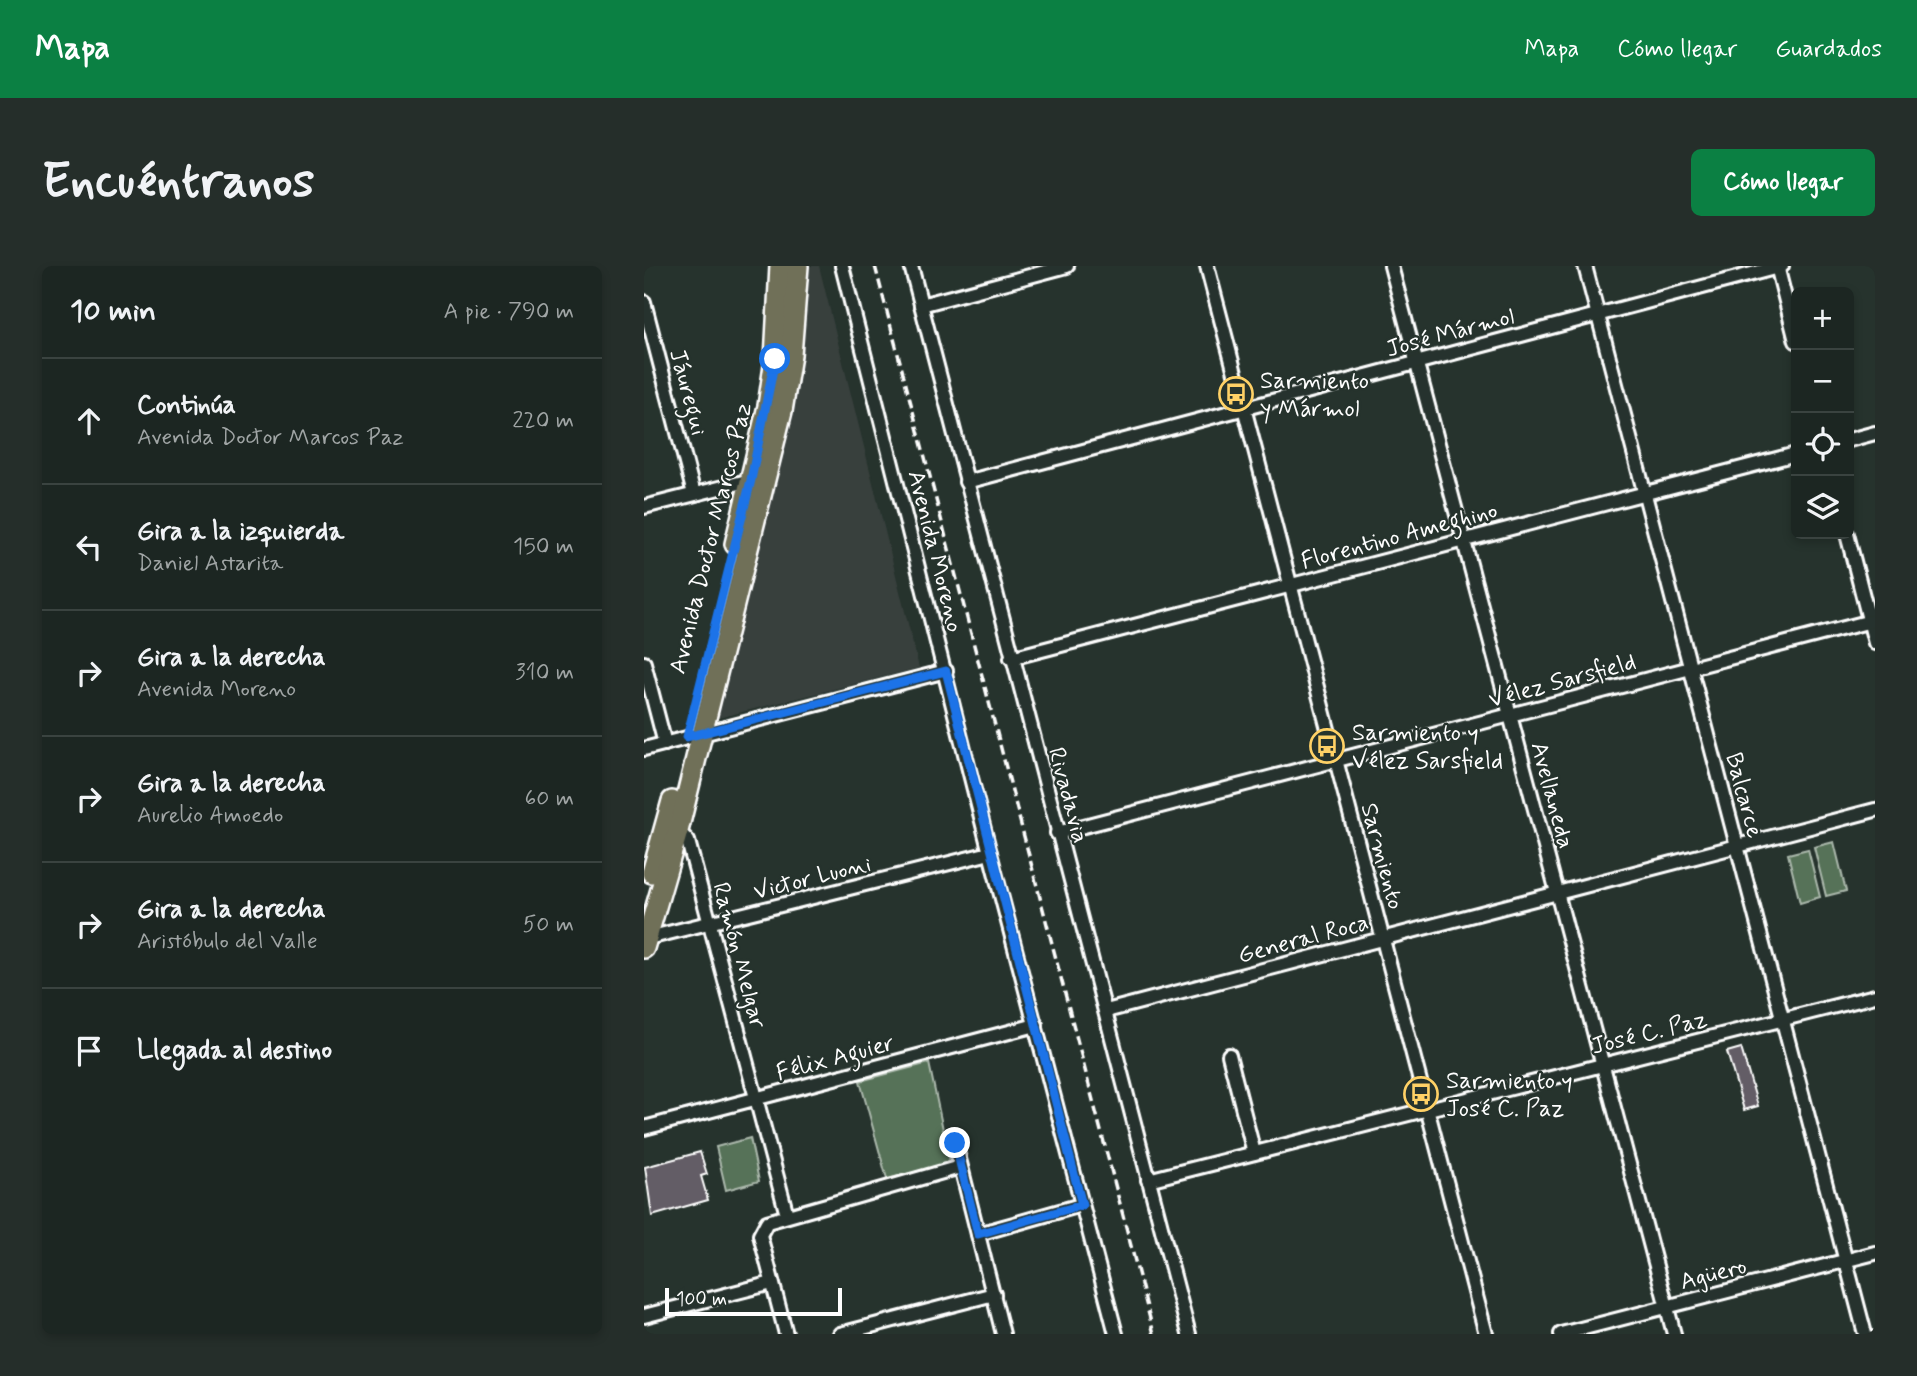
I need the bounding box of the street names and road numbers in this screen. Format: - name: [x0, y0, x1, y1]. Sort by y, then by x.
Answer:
- street label: José Mármol: [1383, 301, 1518, 365]
- street label: Jáuregui: [658, 346, 714, 440]
- street label: Avenida Doctor Marcos Paz: [663, 399, 760, 677]
- street label: Avenida Moreno: [899, 467, 970, 636]
- street label: Florentino Ameghino: [1298, 495, 1502, 580]
- street label: Vélez Sarsfield: [1485, 647, 1639, 716]
- street label: Avellaneda: [1522, 739, 1581, 852]
- street label: Rivadavia: [1040, 744, 1095, 847]
- street label: Balcarce: [1717, 749, 1770, 841]
- street label: Sarmiento: [1352, 800, 1411, 913]
- street label: Victor Luoni: [750, 849, 874, 908]
- street label: Ramón Melgar: [704, 879, 773, 1032]
- street label: General Roca: [1235, 907, 1372, 972]
- street label: José C. Paz: [1588, 1004, 1711, 1063]
- street label: Félix Aguier: [773, 1028, 899, 1092]
- street label: Agüero: [1677, 1251, 1750, 1298]

